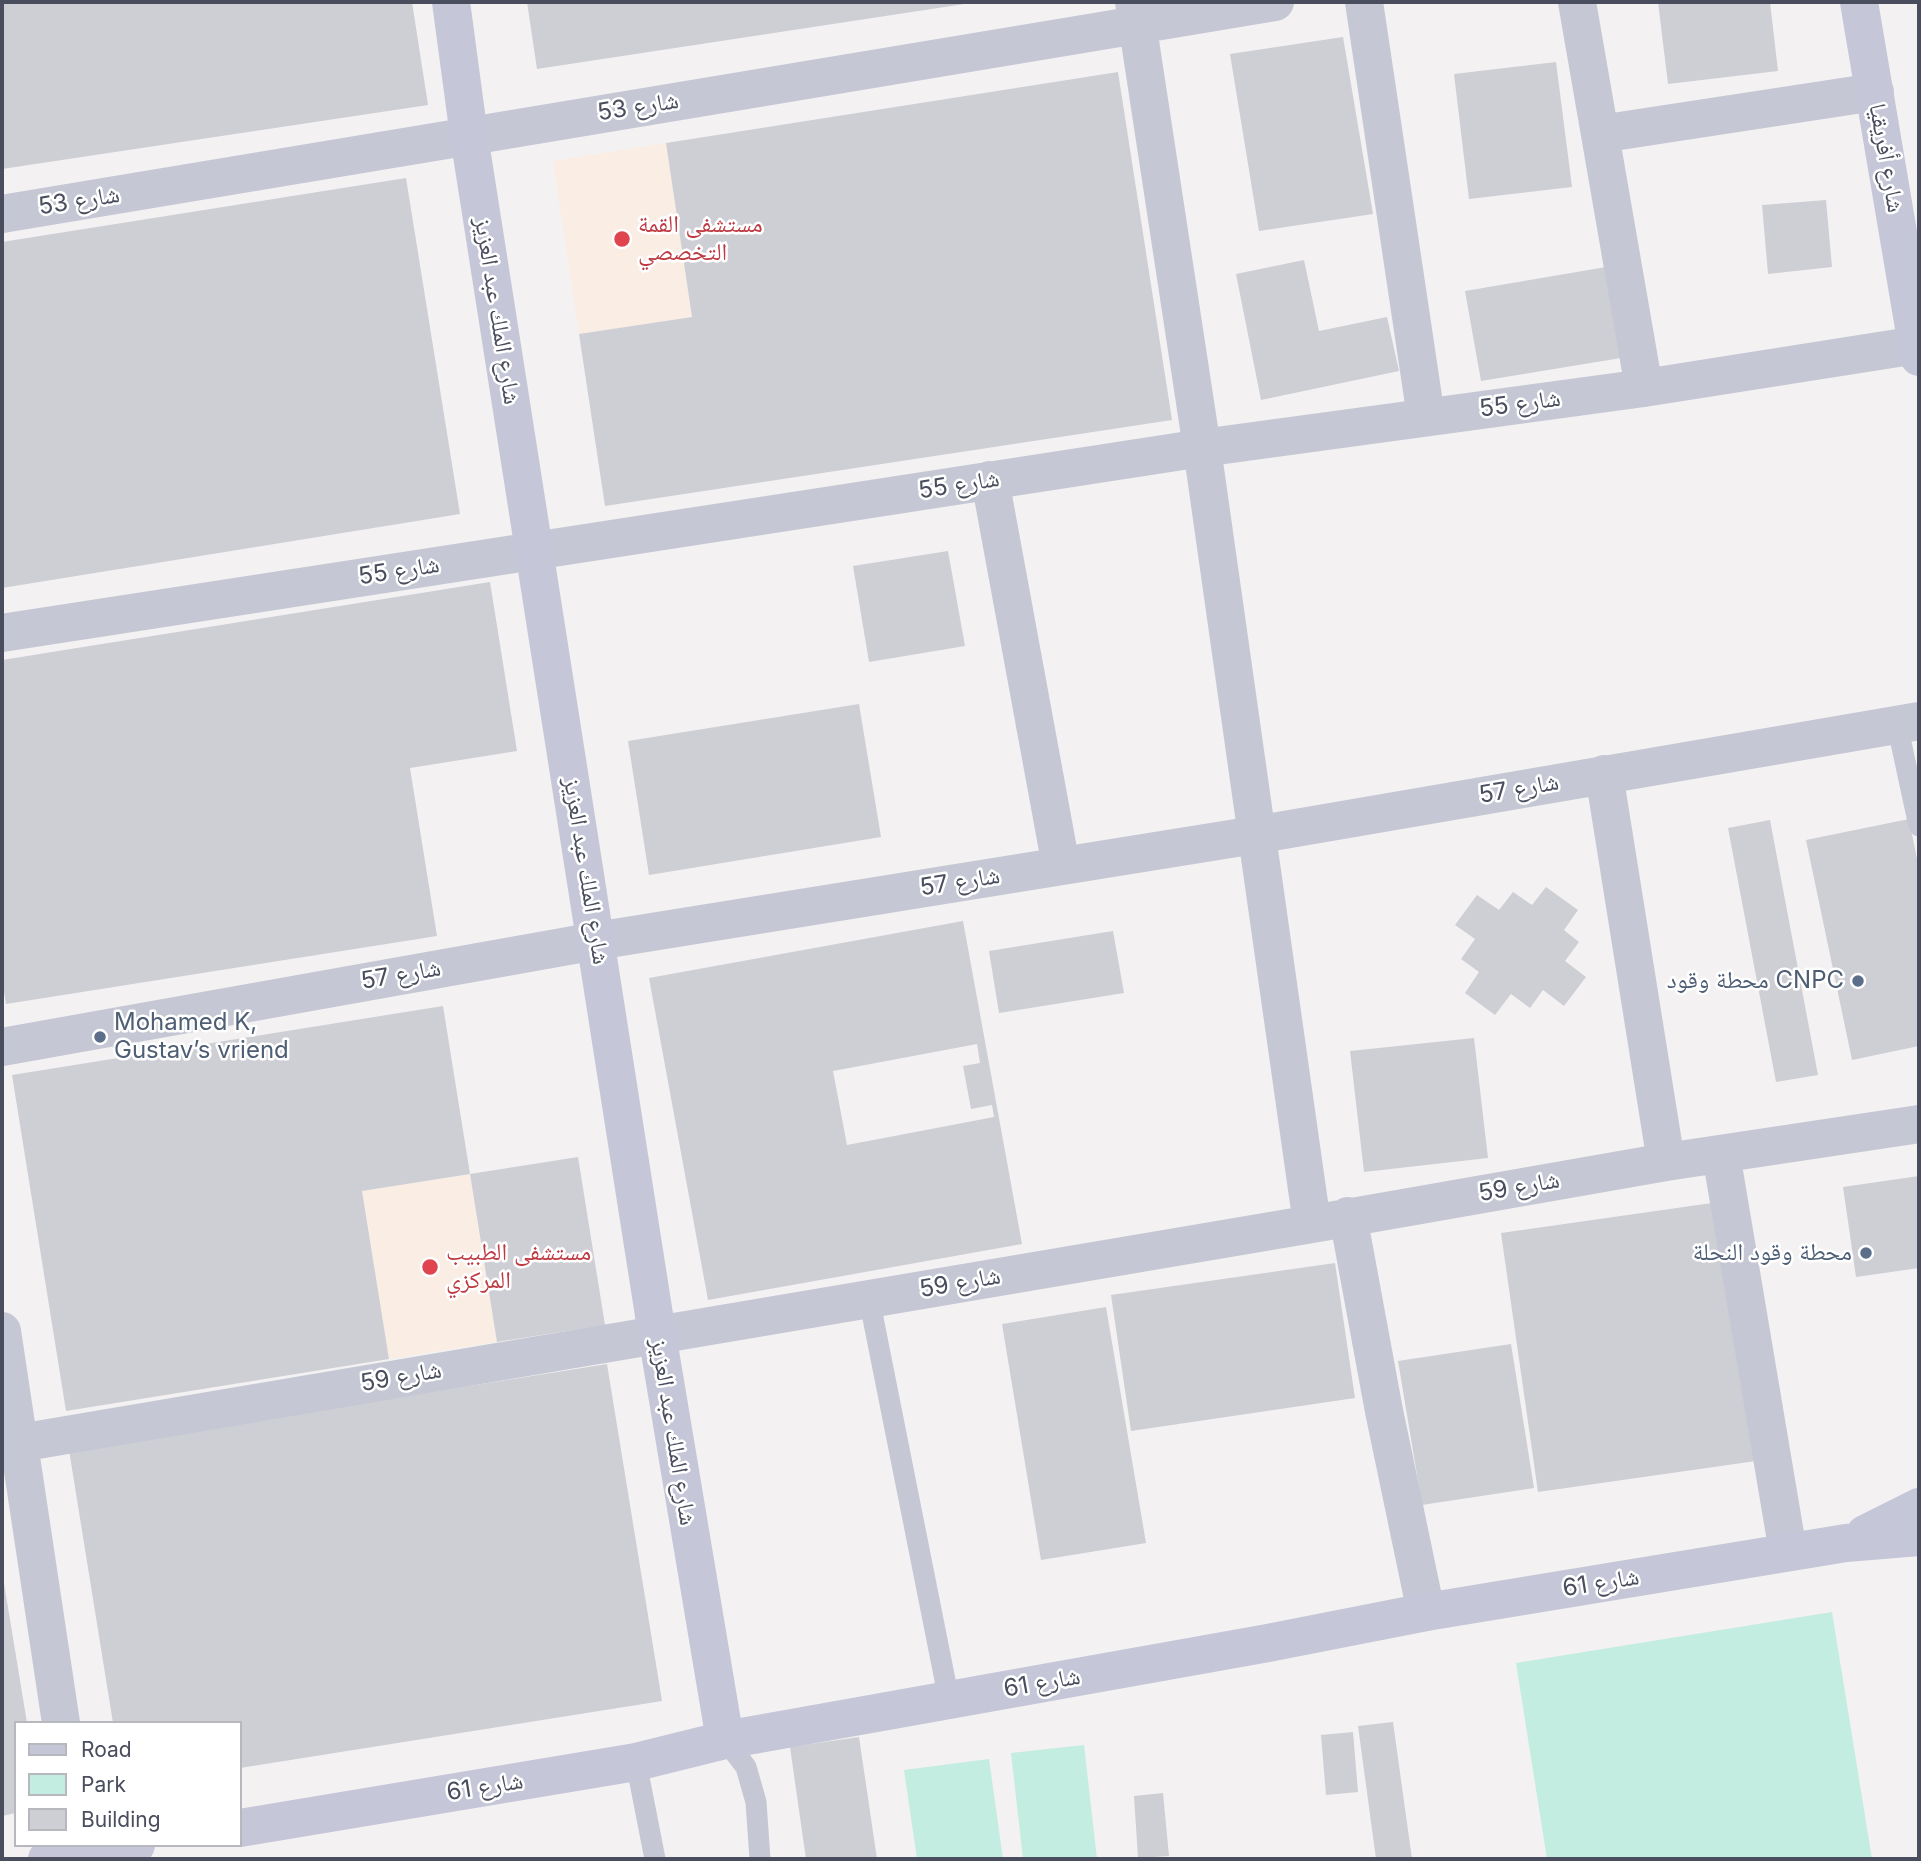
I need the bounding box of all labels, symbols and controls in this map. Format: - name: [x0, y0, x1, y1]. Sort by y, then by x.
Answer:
- street label: شارع 53: [595, 86, 681, 128]
- street label: شارع أفريقيا: [1862, 101, 1910, 215]
- street label: شارع 53: [36, 180, 122, 222]
- place label: مستشفى القمة التخصصي: [638, 211, 763, 267]
- street label: شارع الملك عبد العزيز: [468, 215, 526, 407]
- marker: مستشفى القمة التخصصي: [612, 229, 632, 249]
- street label: شارع 55: [1478, 384, 1562, 424]
- street label: شارع 55: [916, 464, 1002, 506]
- street label: شارع 55: [356, 550, 442, 592]
- street label: شارع 57: [1477, 768, 1561, 810]
- street label: شارع الملك عبد العزيز: [557, 775, 615, 967]
- street label: شارع 57: [918, 861, 1002, 903]
- street label: شارع 57: [359, 954, 443, 996]
- place label: محطة وقود CNPC: [1667, 967, 1844, 995]
- marker: محطة وقود CNPC: [1850, 973, 1866, 989]
- place label: Mohamed K, Gustav’s vriend: [114, 1009, 289, 1065]
- marker: Mohamed K, Gustav’s vriend: [92, 1029, 108, 1045]
- street label: شارع 59: [1476, 1166, 1562, 1208]
- place label: مستشفى الطبيب المركزي: [446, 1239, 591, 1295]
- place label: محطة وقود النحلة: [1693, 1239, 1852, 1267]
- marker: محطة وقود النحلة: [1858, 1245, 1874, 1261]
- marker: مستشفى الطبيب المركزي: [420, 1257, 440, 1277]
- street label: شارع 59: [917, 1262, 1003, 1304]
- street label: شارع الملك عبد العزيز: [644, 1336, 702, 1528]
- street label: شارع 59: [358, 1356, 444, 1398]
- street label: شارع 61: [1561, 1563, 1641, 1603]
- street label: شارع 61: [1002, 1662, 1082, 1704]
- legend: [14, 1721, 242, 1847]
- text: Road: [81, 1737, 132, 1762]
- street label: شارع 61: [445, 1767, 525, 1807]
- text: Park: [81, 1772, 126, 1797]
- text: Building: [81, 1807, 161, 1832]

